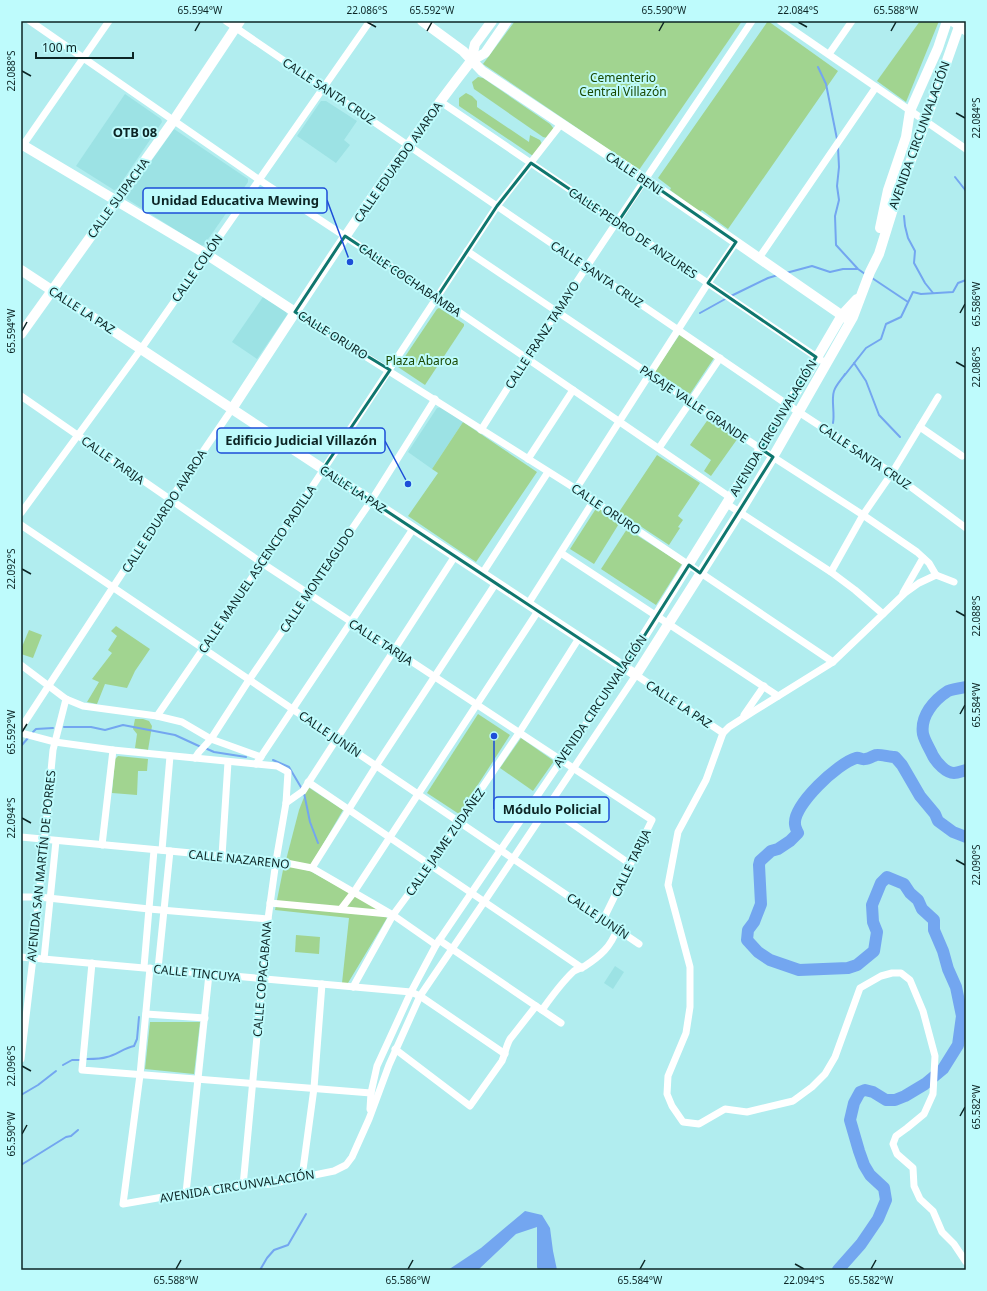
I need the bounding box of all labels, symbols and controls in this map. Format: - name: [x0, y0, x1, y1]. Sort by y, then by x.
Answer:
- text: 65.594°W: [178, 3, 223, 17]
- text: 22.086°S: [346, 3, 388, 17]
- text: 65.592°W: [410, 3, 455, 17]
- text: 65.590°W: [642, 3, 687, 17]
- text: 22.084°S: [777, 3, 819, 17]
- text: 65.588°W: [874, 3, 919, 17]
- scale bar: [36, 34, 133, 60]
- text: 100 m: [42, 39, 77, 56]
- text: 22.088°S: [4, 50, 18, 92]
- street label: CALLE SANTA CRUZ: [279, 54, 379, 128]
- street label: AVENIDA CIRCUNVALACIÓN: [884, 59, 954, 211]
- park label: Cementerio Central Villazón: [579, 69, 667, 100]
- text: 22.084°S: [969, 97, 983, 139]
- street label: CALLE EDUARDO AVAROA: [350, 98, 446, 226]
- district label: OTB 08: [113, 123, 157, 141]
- street label: CALLE BENI: [602, 148, 666, 198]
- street label: CALLE SUIPACHA: [83, 154, 153, 242]
- street label: CALLE PEDRO DE ANZURES: [565, 183, 701, 283]
- callout: Unidad Educativa Mewing: [143, 188, 327, 213]
- text: Unidad Educativa Mewing: [151, 191, 319, 209]
- street label: CALLE COLÓN: [167, 231, 227, 305]
- street label: CALLE SANTA CRUZ: [547, 237, 647, 311]
- street label: CALLE COCHABAMBA: [355, 239, 465, 321]
- street label: CALLE FRANZ TAMAYO: [501, 278, 583, 392]
- text: 65.586°W: [969, 281, 983, 326]
- street label: CALLE LA PAZ: [46, 282, 119, 338]
- street label: CALLE ORURO: [295, 307, 371, 363]
- text: 65.594°W: [4, 308, 18, 353]
- text: 22.086°S: [969, 346, 983, 388]
- park label: Plaza Abaroa: [385, 352, 459, 369]
- street label: AVENIDA CIRCUNVALACIÓN: [725, 357, 821, 499]
- street label: PASAJE VALLE GRANDE: [636, 361, 752, 447]
- street label: CALLE SANTA CRUZ: [815, 419, 915, 493]
- callout: Edificio Judicial Villazón: [217, 428, 385, 453]
- text: Edificio Judicial Villazón: [225, 431, 377, 449]
- street label: CALLE TARIJA: [78, 432, 148, 488]
- street label: CALLE EDUARDO AVAROA: [118, 446, 211, 576]
- street label: CALLE LA PAZ: [317, 461, 390, 517]
- street label: CALLE ORURO: [568, 480, 644, 538]
- street label: CALLE MANUEL ASCENCIO PADILLA: [194, 481, 320, 656]
- street label: CALLE MONTEAGUDO: [275, 524, 359, 636]
- text: 22.092°S: [4, 548, 18, 590]
- text: 22.088°S: [969, 595, 983, 637]
- street label: CALLE TARIJA: [346, 615, 417, 669]
- street label: AVENIDA CIRCUNVALACIÓN: [549, 631, 651, 771]
- street label: CALLE LA PAZ: [643, 676, 716, 732]
- text: 65.584°W: [969, 682, 983, 727]
- street label: CALLE JUNÍN: [295, 707, 365, 761]
- text: 65.592°W: [4, 709, 18, 754]
- street label: AVENIDA SAN MARTÍN DE PORRES: [22, 769, 60, 963]
- street label: CALLE JAIME ZUDAÑEZ: [401, 785, 489, 899]
- text: 22.094°S: [4, 797, 18, 839]
- callout: Módulo Policial: [494, 797, 609, 822]
- text: Módulo Policial: [503, 800, 601, 818]
- street label: CALLE TARIJA: [607, 826, 655, 900]
- text: 22.090°S: [969, 844, 983, 886]
- street label: CALLE NAZARENO: [188, 845, 290, 873]
- street label: CALLE JUNÍN: [563, 889, 633, 943]
- street label: CALLE COPACABANA: [248, 920, 276, 1037]
- street label: CALLE TINCUYA: [153, 960, 242, 986]
- text: 22.096°S: [4, 1045, 18, 1087]
- text: 65.582°W: [969, 1084, 983, 1129]
- text: 65.590°W: [4, 1111, 18, 1156]
- street label: AVENIDA CIRCUNVALACIÓN: [158, 1165, 316, 1207]
- text: 65.588°W: [154, 1273, 199, 1287]
- text: 65.586°W: [386, 1273, 431, 1287]
- text: 65.584°W: [618, 1273, 663, 1287]
- text: 22.094°S: [783, 1273, 825, 1287]
- text: 65.582°W: [849, 1273, 894, 1287]

